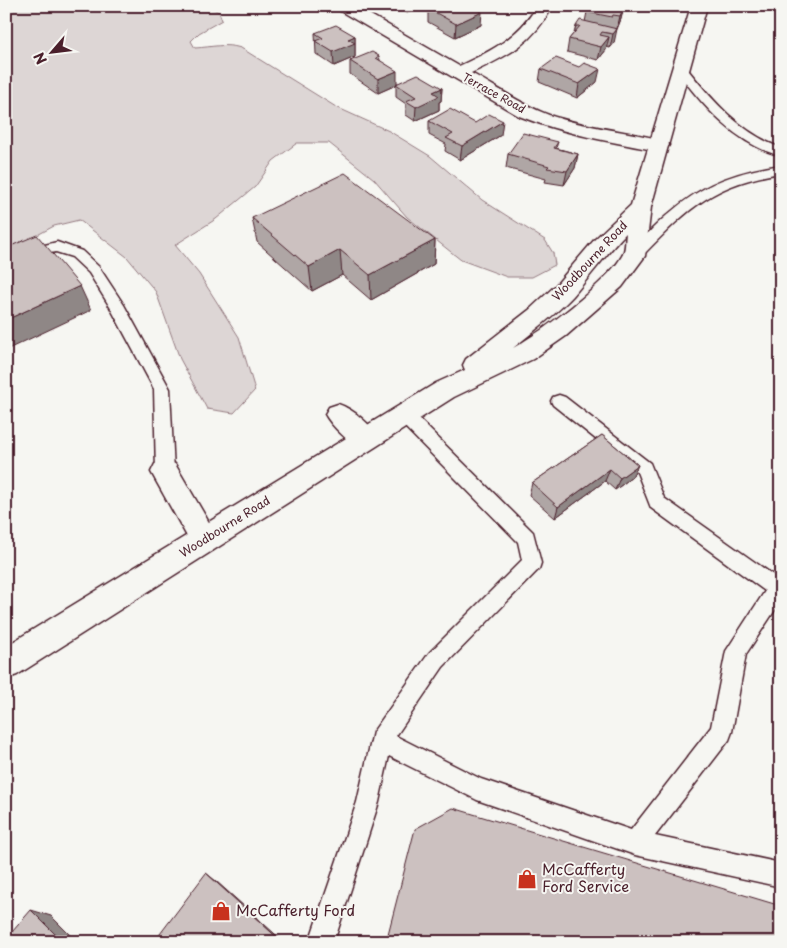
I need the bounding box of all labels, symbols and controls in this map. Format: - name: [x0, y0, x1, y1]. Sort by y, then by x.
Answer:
- north arrow: [28, 28, 78, 78]
- text: N: [28, 49, 52, 68]
- street label: Terrace Road: [459, 68, 529, 117]
- street label: Woodbourne Road: [547, 216, 631, 304]
- street label: Woodbourne Road: [176, 491, 273, 561]
- place label: McCafferty Ford Service: [542, 857, 629, 897]
- shop icon: McCafferty Ford Service: [516, 868, 538, 890]
- place label: McCafferty Ford: [236, 898, 355, 921]
- shop icon: McCafferty Ford: [210, 900, 232, 922]

